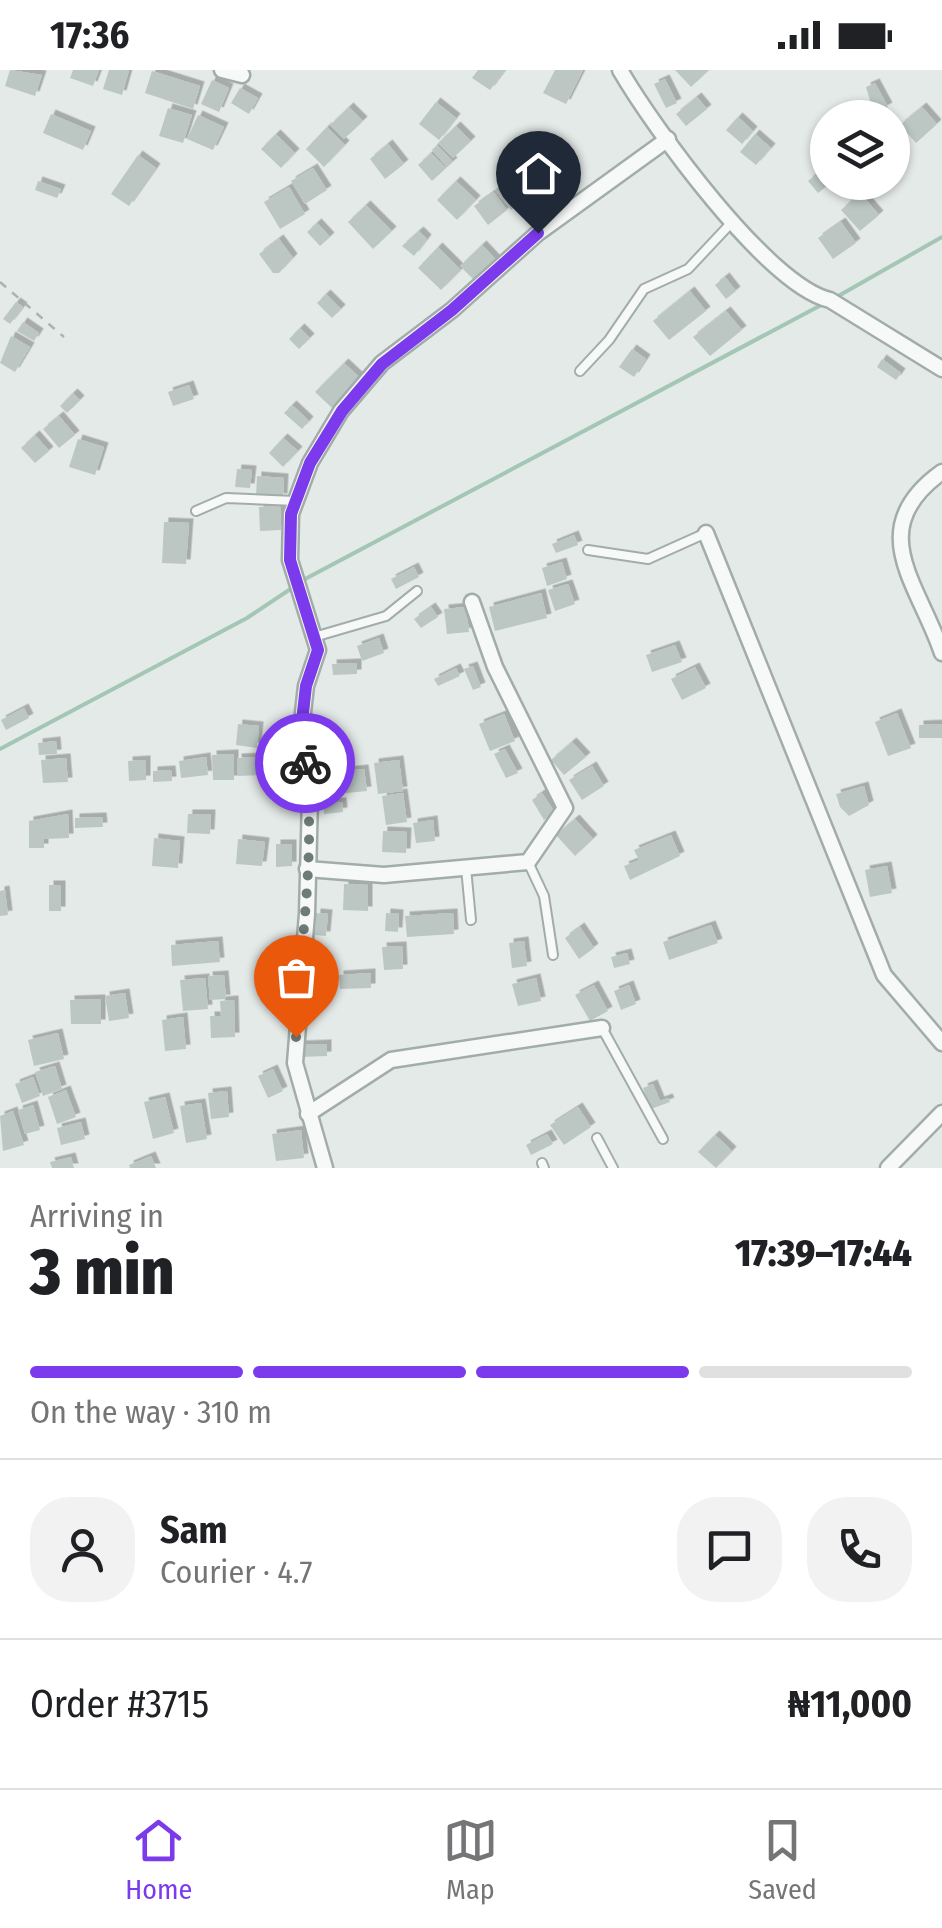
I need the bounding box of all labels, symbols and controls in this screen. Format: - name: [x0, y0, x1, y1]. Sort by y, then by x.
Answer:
- text: 17:36: [50, 12, 129, 58]
- map controls: [810, 100, 910, 200]
- button: layers: [810, 100, 910, 200]
- pin: [496, 131, 581, 234]
- icon: home: [511, 146, 566, 201]
- courier: [255, 713, 355, 813]
- icon: bike: [278, 736, 333, 791]
- pin: [254, 935, 339, 1038]
- icon: bag: [269, 950, 324, 1005]
- text: Arriving in: [30, 1197, 164, 1235]
- text: 17:39–17:44: [735, 1230, 912, 1276]
- text: 3 min: [30, 1233, 175, 1311]
- text: On the way · 310 m: [30, 1393, 272, 1431]
- button: person: [30, 1497, 135, 1602]
- button: chat: [677, 1497, 782, 1602]
- button: phone: [807, 1497, 912, 1602]
- text: Sam: [160, 1507, 228, 1553]
- text: Courier · 4.7: [160, 1553, 312, 1591]
- text: Order #3715: [30, 1681, 209, 1727]
- text: ₦11,000: [788, 1681, 912, 1727]
- tab: Home: [125, 1813, 192, 1906]
- tab: Map: [443, 1813, 498, 1906]
- tab: Saved: [748, 1813, 817, 1906]

